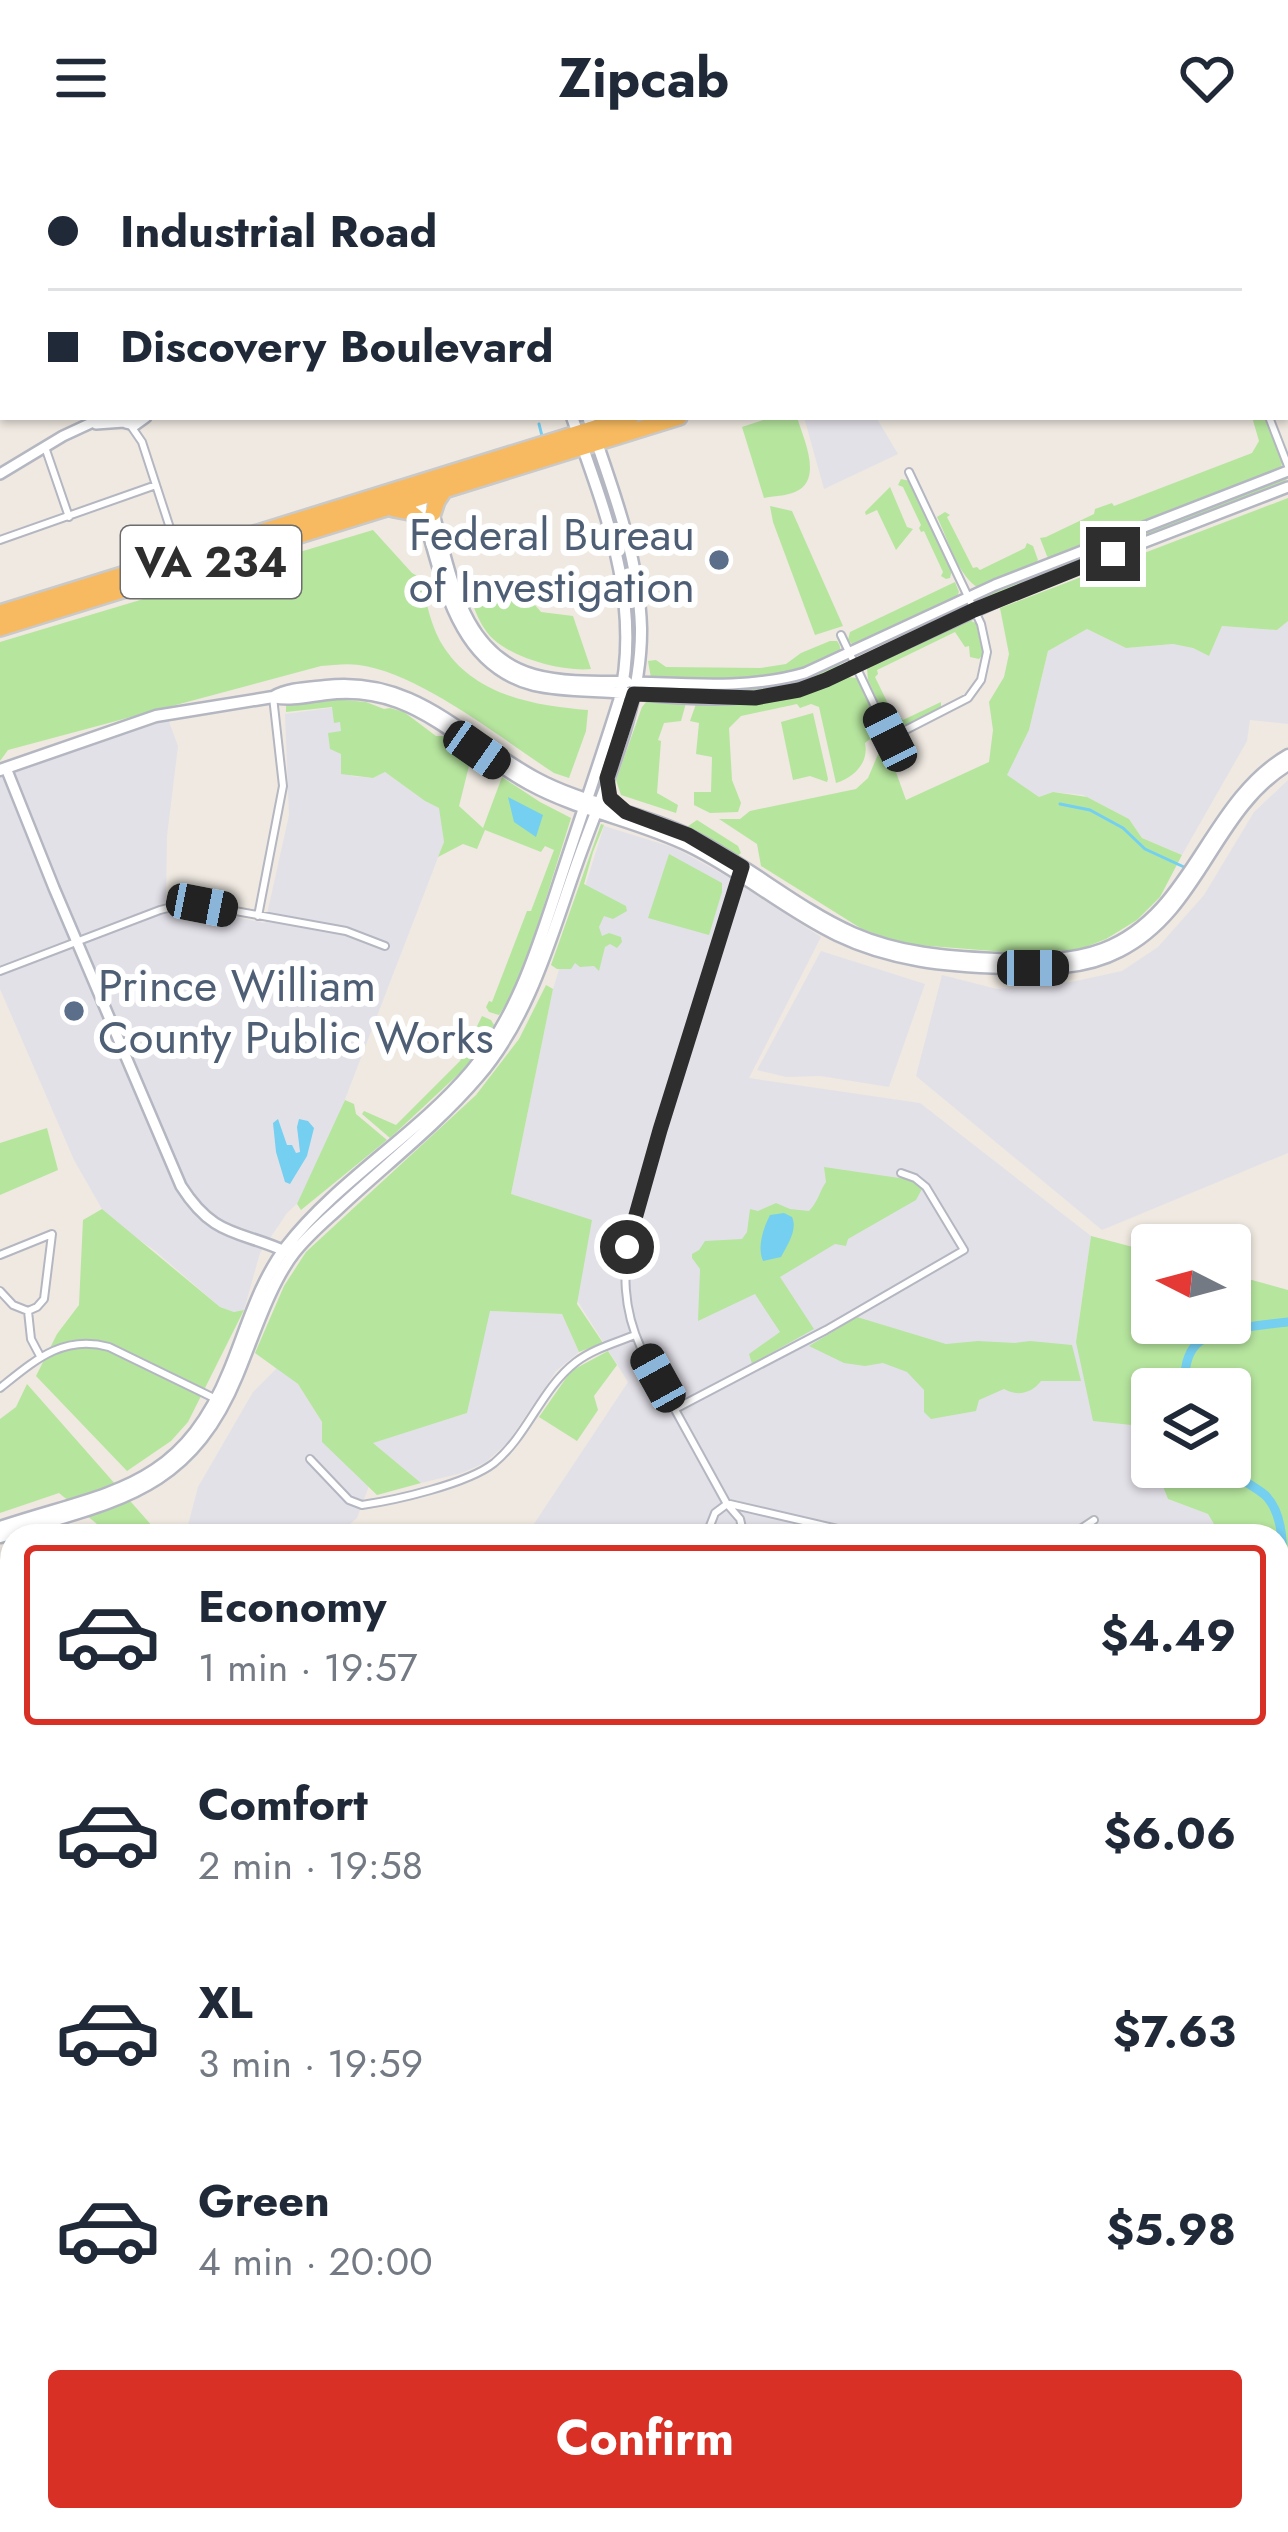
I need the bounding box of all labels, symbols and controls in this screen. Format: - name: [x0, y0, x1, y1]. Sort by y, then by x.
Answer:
- text: Zipcab: [559, 39, 729, 117]
- icon: menu: [48, 45, 114, 111]
- icon: heart: [1174, 45, 1240, 111]
- text: Industrial Road: [120, 199, 437, 264]
- text: Discovery Boulevard: [120, 314, 553, 379]
- place label: Federal Bureau of Investigation: [409, 502, 695, 619]
- road number: VA 234: [121, 526, 301, 598]
- route end: [1086, 527, 1140, 581]
- marker: Federal Bureau of Investigation: [706, 547, 732, 573]
- car: [858, 697, 922, 777]
- car: [437, 715, 517, 785]
- car: [163, 880, 241, 930]
- car: [997, 950, 1069, 986]
- place label: Prince William County Public Works: [98, 953, 494, 1070]
- marker: Prince William County Public Works: [61, 998, 87, 1024]
- route start: [600, 1220, 654, 1274]
- north arrow: [1131, 1224, 1251, 1344]
- map controls: [1131, 1224, 1251, 1488]
- car: [625, 1338, 691, 1418]
- button: layers: [1131, 1368, 1251, 1488]
- text: Economy: [198, 1574, 386, 1639]
- icon: car: [54, 1581, 162, 1689]
- text: $4.49: [1101, 1603, 1236, 1668]
- text: 1 min · 19:57: [198, 1639, 418, 1696]
- text: Comfort: [198, 1772, 368, 1837]
- icon: car: [54, 1779, 162, 1887]
- text: $6.06: [1104, 1801, 1236, 1866]
- text: 2 min · 19:58: [198, 1837, 423, 1894]
- text: XL: [198, 1970, 253, 2035]
- icon: car: [54, 1977, 162, 2085]
- text: $7.63: [1113, 1999, 1236, 2064]
- text: 3 min · 19:59: [198, 2035, 423, 2092]
- text: Green: [198, 2168, 330, 2233]
- icon: car: [54, 2175, 162, 2283]
- text: $5.98: [1106, 2197, 1236, 2262]
- text: 4 min · 20:00: [198, 2233, 433, 2290]
- button: Confirm: [48, 2370, 1242, 2508]

